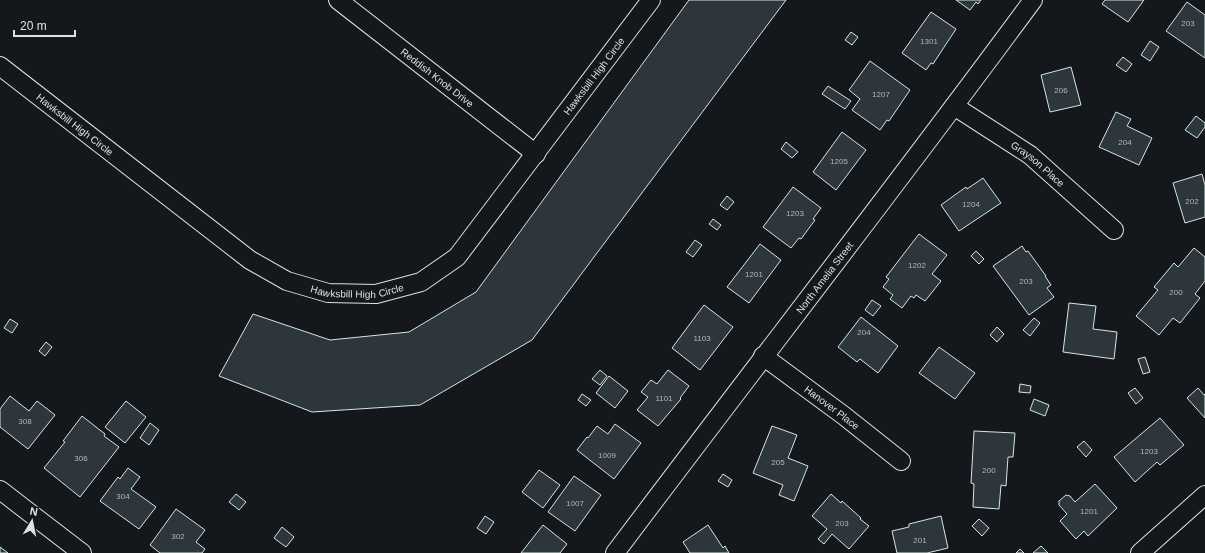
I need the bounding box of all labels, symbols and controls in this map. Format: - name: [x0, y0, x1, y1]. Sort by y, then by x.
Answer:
- scale bar: [14, 12, 75, 38]
- text: 20 m: [20, 19, 47, 33]
- house number: 203: [1181, 19, 1195, 28]
- street label: Hawksbill High Circle: [561, 35, 627, 117]
- house number: 1301: [920, 37, 938, 46]
- street label: Reddish Knob Drive: [399, 46, 476, 109]
- house number: 206: [1054, 86, 1068, 95]
- house number: 1207: [872, 90, 890, 99]
- street label: Hawksbill High Circle: [35, 91, 116, 158]
- house number: 204: [1118, 138, 1132, 147]
- street label: Grayson Place: [1009, 139, 1067, 189]
- house number: 1205: [830, 157, 848, 166]
- house number: 202: [1185, 197, 1199, 206]
- house number: 1204: [962, 200, 980, 209]
- house number: 1203: [786, 209, 804, 218]
- street label: North Amelia Street: [794, 239, 855, 315]
- house number: 1202: [908, 261, 926, 270]
- house number: 1201: [745, 270, 763, 279]
- house number: 203: [1019, 277, 1033, 286]
- street label: Hawksbill High Circle: [309, 281, 405, 299]
- house number: 200: [1169, 288, 1183, 297]
- house number: 204: [857, 328, 871, 337]
- house number: 1103: [693, 334, 711, 343]
- street label: Hanover Place: [803, 383, 862, 432]
- house number: 1101: [655, 394, 673, 403]
- house number: 308: [18, 417, 32, 426]
- house number: 1203: [1140, 447, 1158, 456]
- house number: 1009: [598, 451, 616, 460]
- house number: 306: [74, 454, 88, 463]
- house number: 205: [771, 458, 785, 467]
- house number: 200: [982, 466, 996, 475]
- house number: 304: [116, 492, 130, 501]
- house number: 1007: [566, 499, 584, 508]
- north arrow: [12, 501, 52, 541]
- text: N: [29, 505, 39, 518]
- house number: 1201: [1080, 507, 1098, 516]
- house number: 203: [835, 519, 849, 528]
- house number: 302: [171, 532, 185, 541]
- house number: 201: [913, 536, 927, 545]

